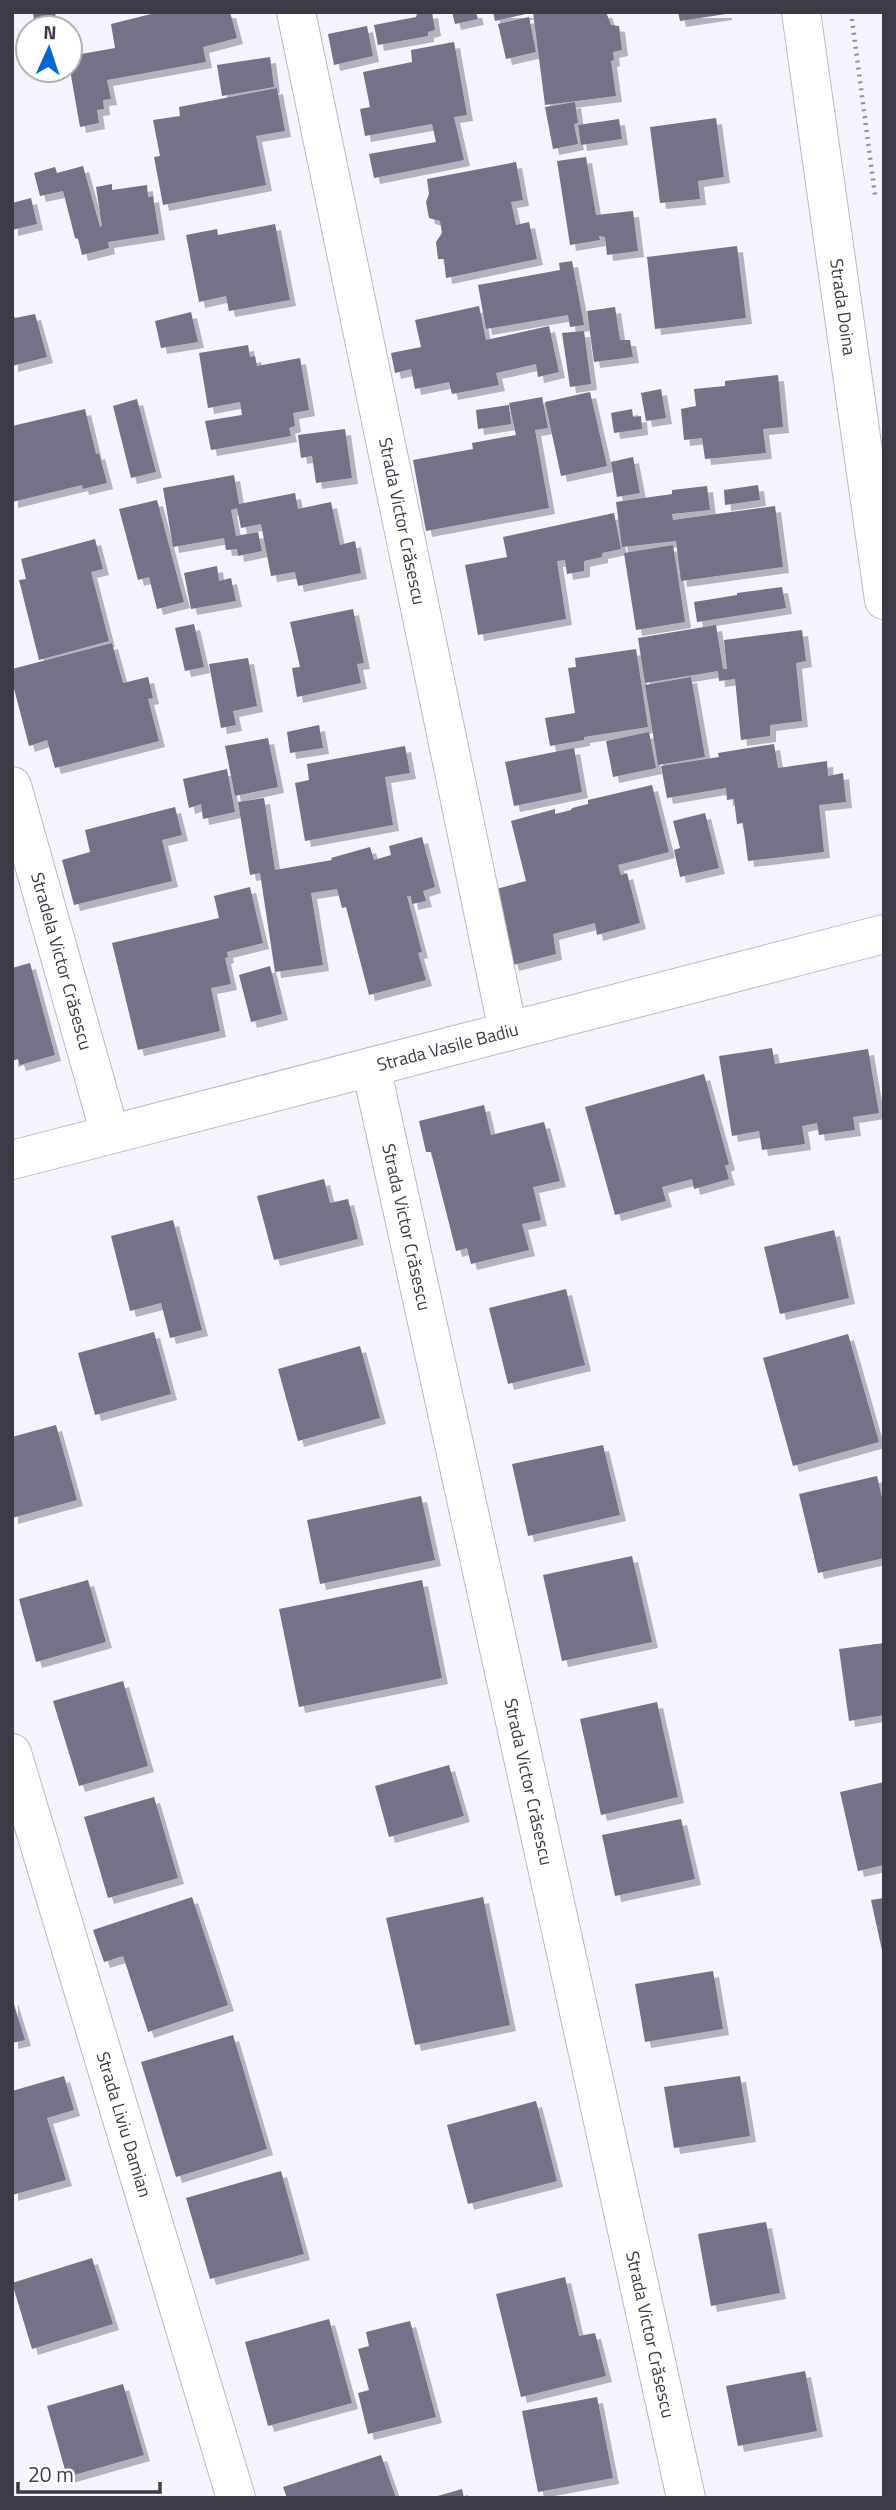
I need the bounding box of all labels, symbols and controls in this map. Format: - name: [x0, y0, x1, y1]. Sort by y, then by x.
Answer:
- north arrow: [14, 14, 84, 84]
- text: N: [43, 17, 57, 46]
- street label: Strada Doina: [823, 257, 863, 357]
- street label: Strada Victor Crăsescu: [372, 435, 433, 607]
- street label: Stradela Victor Crăsescu: [24, 869, 100, 1053]
- street label: Strada Vasile Badiu: [374, 1015, 521, 1078]
- street label: Strada Victor Crăsescu: [375, 1141, 438, 1313]
- street label: Strada Victor Crăsescu: [497, 1696, 560, 1868]
- street label: Strada Liviu Damian: [90, 2048, 159, 2201]
- street label: Strada Victor Crăsescu: [619, 2248, 682, 2421]
- scale bar: [18, 2450, 159, 2494]
- text: 20 m: [28, 2458, 74, 2490]

